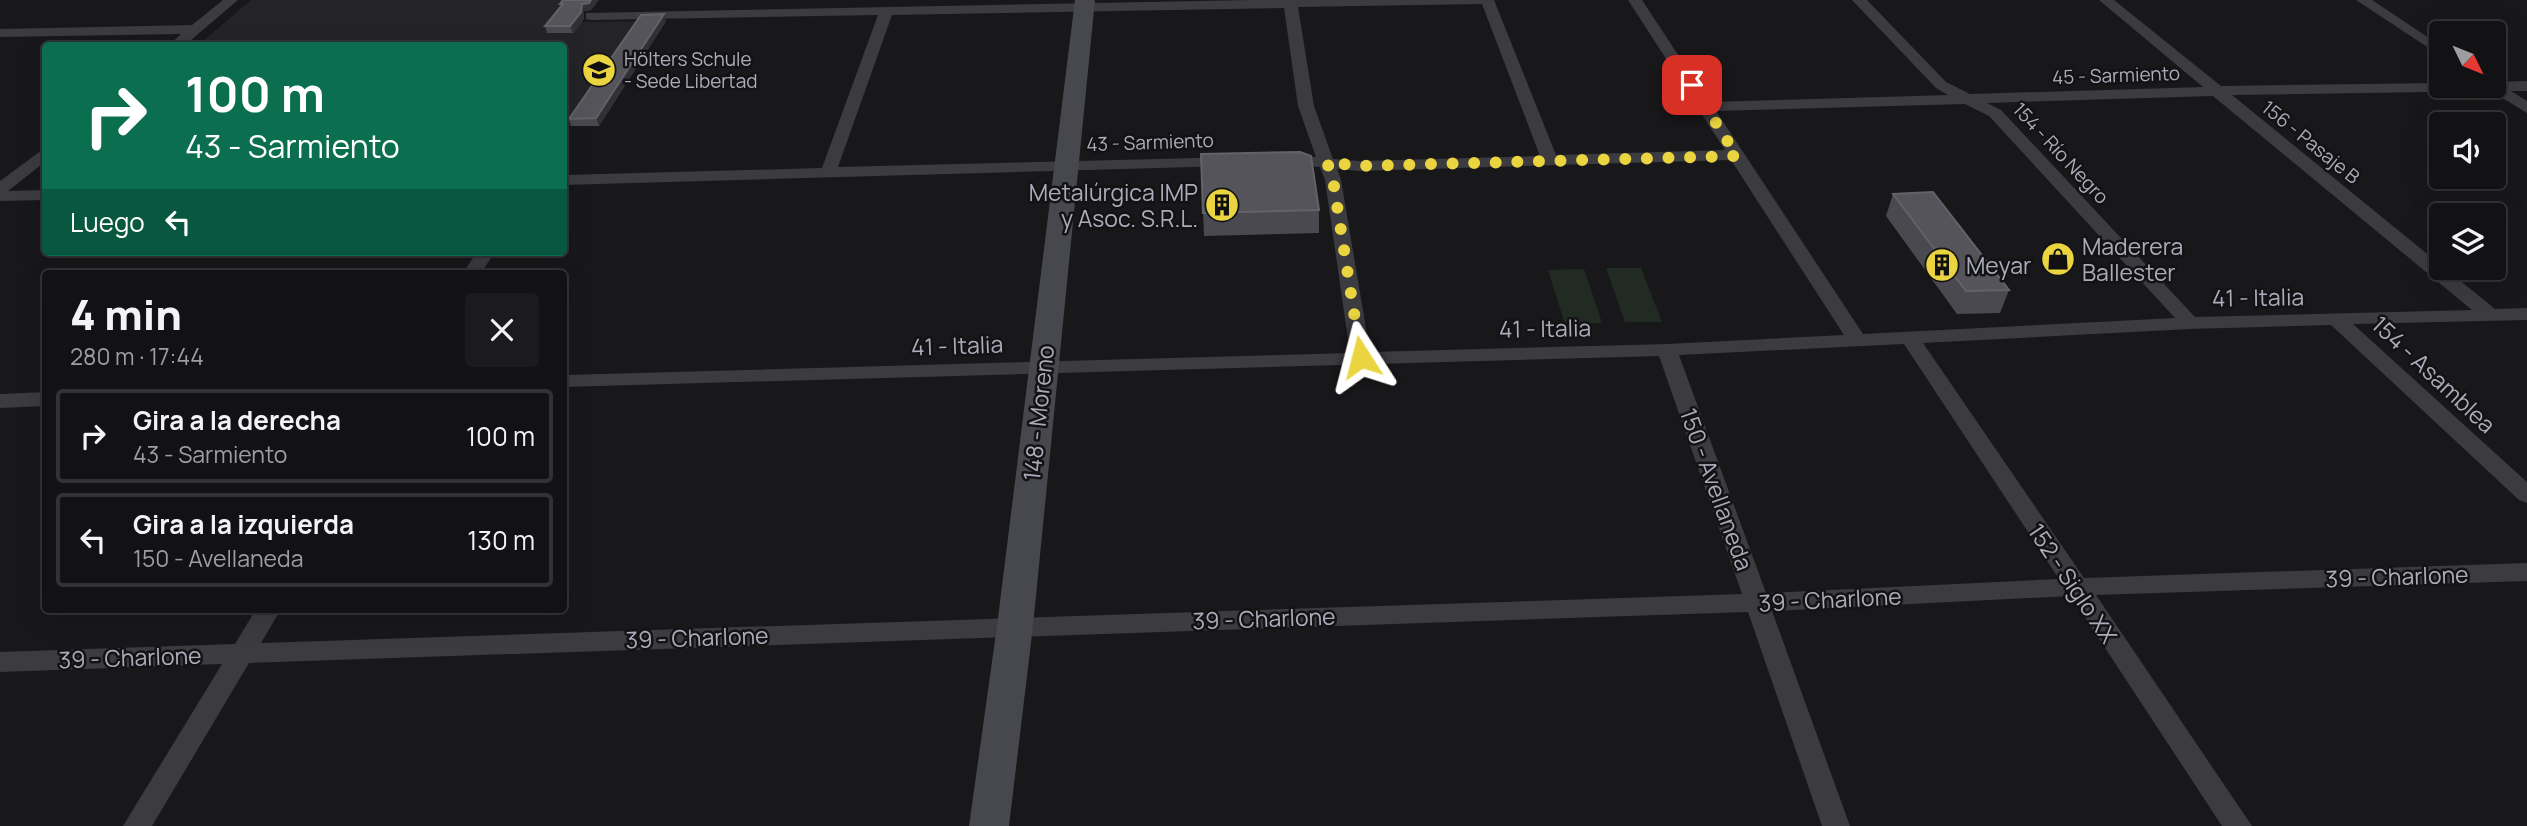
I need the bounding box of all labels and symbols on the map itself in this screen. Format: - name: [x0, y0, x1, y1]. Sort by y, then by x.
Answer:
- north arrow: [2429, 21, 2506, 98]
- place label: Hölters Schule - Sede Libertad: [624, 46, 758, 94]
- school or university icon: Hölters Schule - Sede Libertad: [580, 51, 618, 89]
- pin: [1662, 55, 1722, 115]
- street label: 45 - Sarmiento: [2052, 60, 2180, 90]
- street label: 156 - Pasaje B: [2257, 94, 2366, 190]
- street label: 154 - Río Negro: [2007, 97, 2115, 209]
- street label: 43 - Sarmiento: [1086, 127, 1214, 157]
- place label: Metalúrgica IMP y Asoc. S.R.L.: [1029, 176, 1198, 234]
- building icon: Metalúrgica IMP y Asoc. S.R.L.: [1203, 186, 1241, 224]
- place label: Maderera Ballester: [2082, 230, 2183, 288]
- shop icon: Maderera Ballester: [2039, 240, 2077, 278]
- building icon: Meyar: [1923, 246, 1961, 284]
- place label: Meyar: [1966, 249, 2031, 281]
- street label: 41 - Italia: [2212, 280, 2304, 314]
- street label: 154 - Asamblea: [2365, 308, 2503, 440]
- street label: 41 - Italia: [1499, 311, 1591, 345]
- position arrow: [1324, 320, 1398, 394]
- street label: 41 - Italia: [910, 327, 1004, 363]
- street label: 148 - Moreno: [1015, 344, 1061, 482]
- street label: 150 - Avellaneda: [1673, 403, 1761, 575]
- street label: 152 - Siglo XX: [2021, 517, 2125, 649]
- street label: 39 - Charlone: [2325, 558, 2469, 594]
- street label: 39 - Charlone: [1758, 579, 1902, 619]
- street label: 39 - Charlone: [1192, 600, 1336, 636]
- street label: 39 - Charlone: [625, 619, 769, 655]
- street label: 39 - Charlone: [58, 639, 202, 675]

